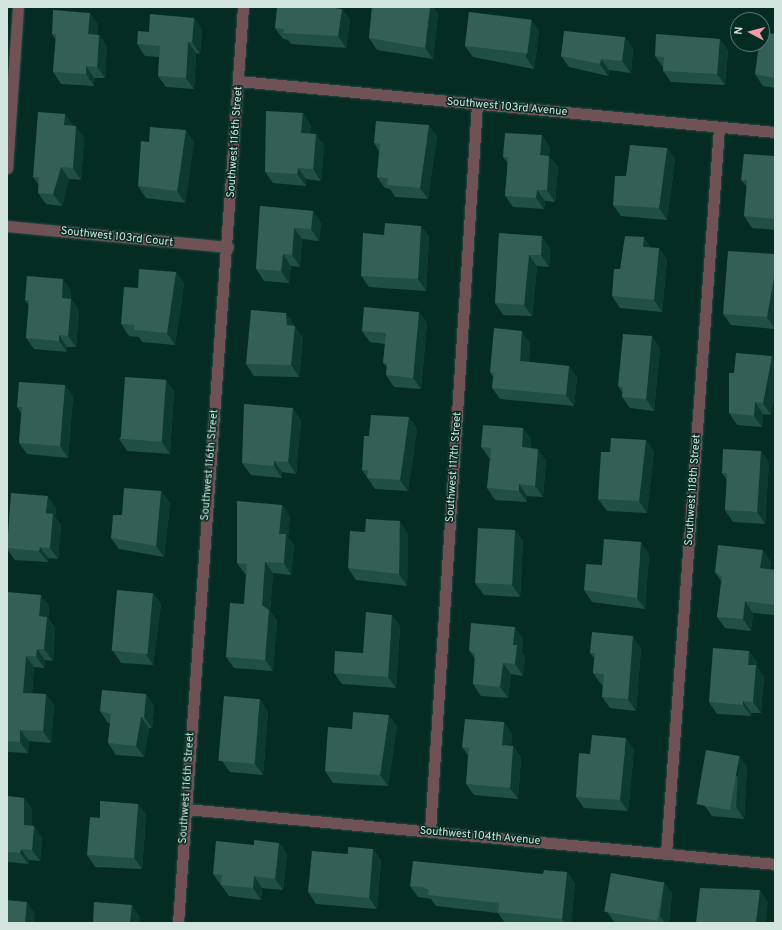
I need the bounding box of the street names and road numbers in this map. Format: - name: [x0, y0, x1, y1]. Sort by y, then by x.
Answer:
- street label: Southwest 116th Street: [225, 86, 245, 198]
- street label: Southwest 103rd Avenue: [446, 95, 568, 119]
- street label: Southwest 103rd Court: [60, 225, 174, 249]
- street label: Southwest 116th Street: [199, 409, 221, 521]
- street label: Southwest 117th Street: [444, 411, 464, 523]
- street label: Southwest 118th Street: [683, 434, 703, 546]
- street label: Southwest 116th Street: [177, 732, 197, 844]
- street label: Southwest 104th Avenue: [419, 824, 541, 848]

